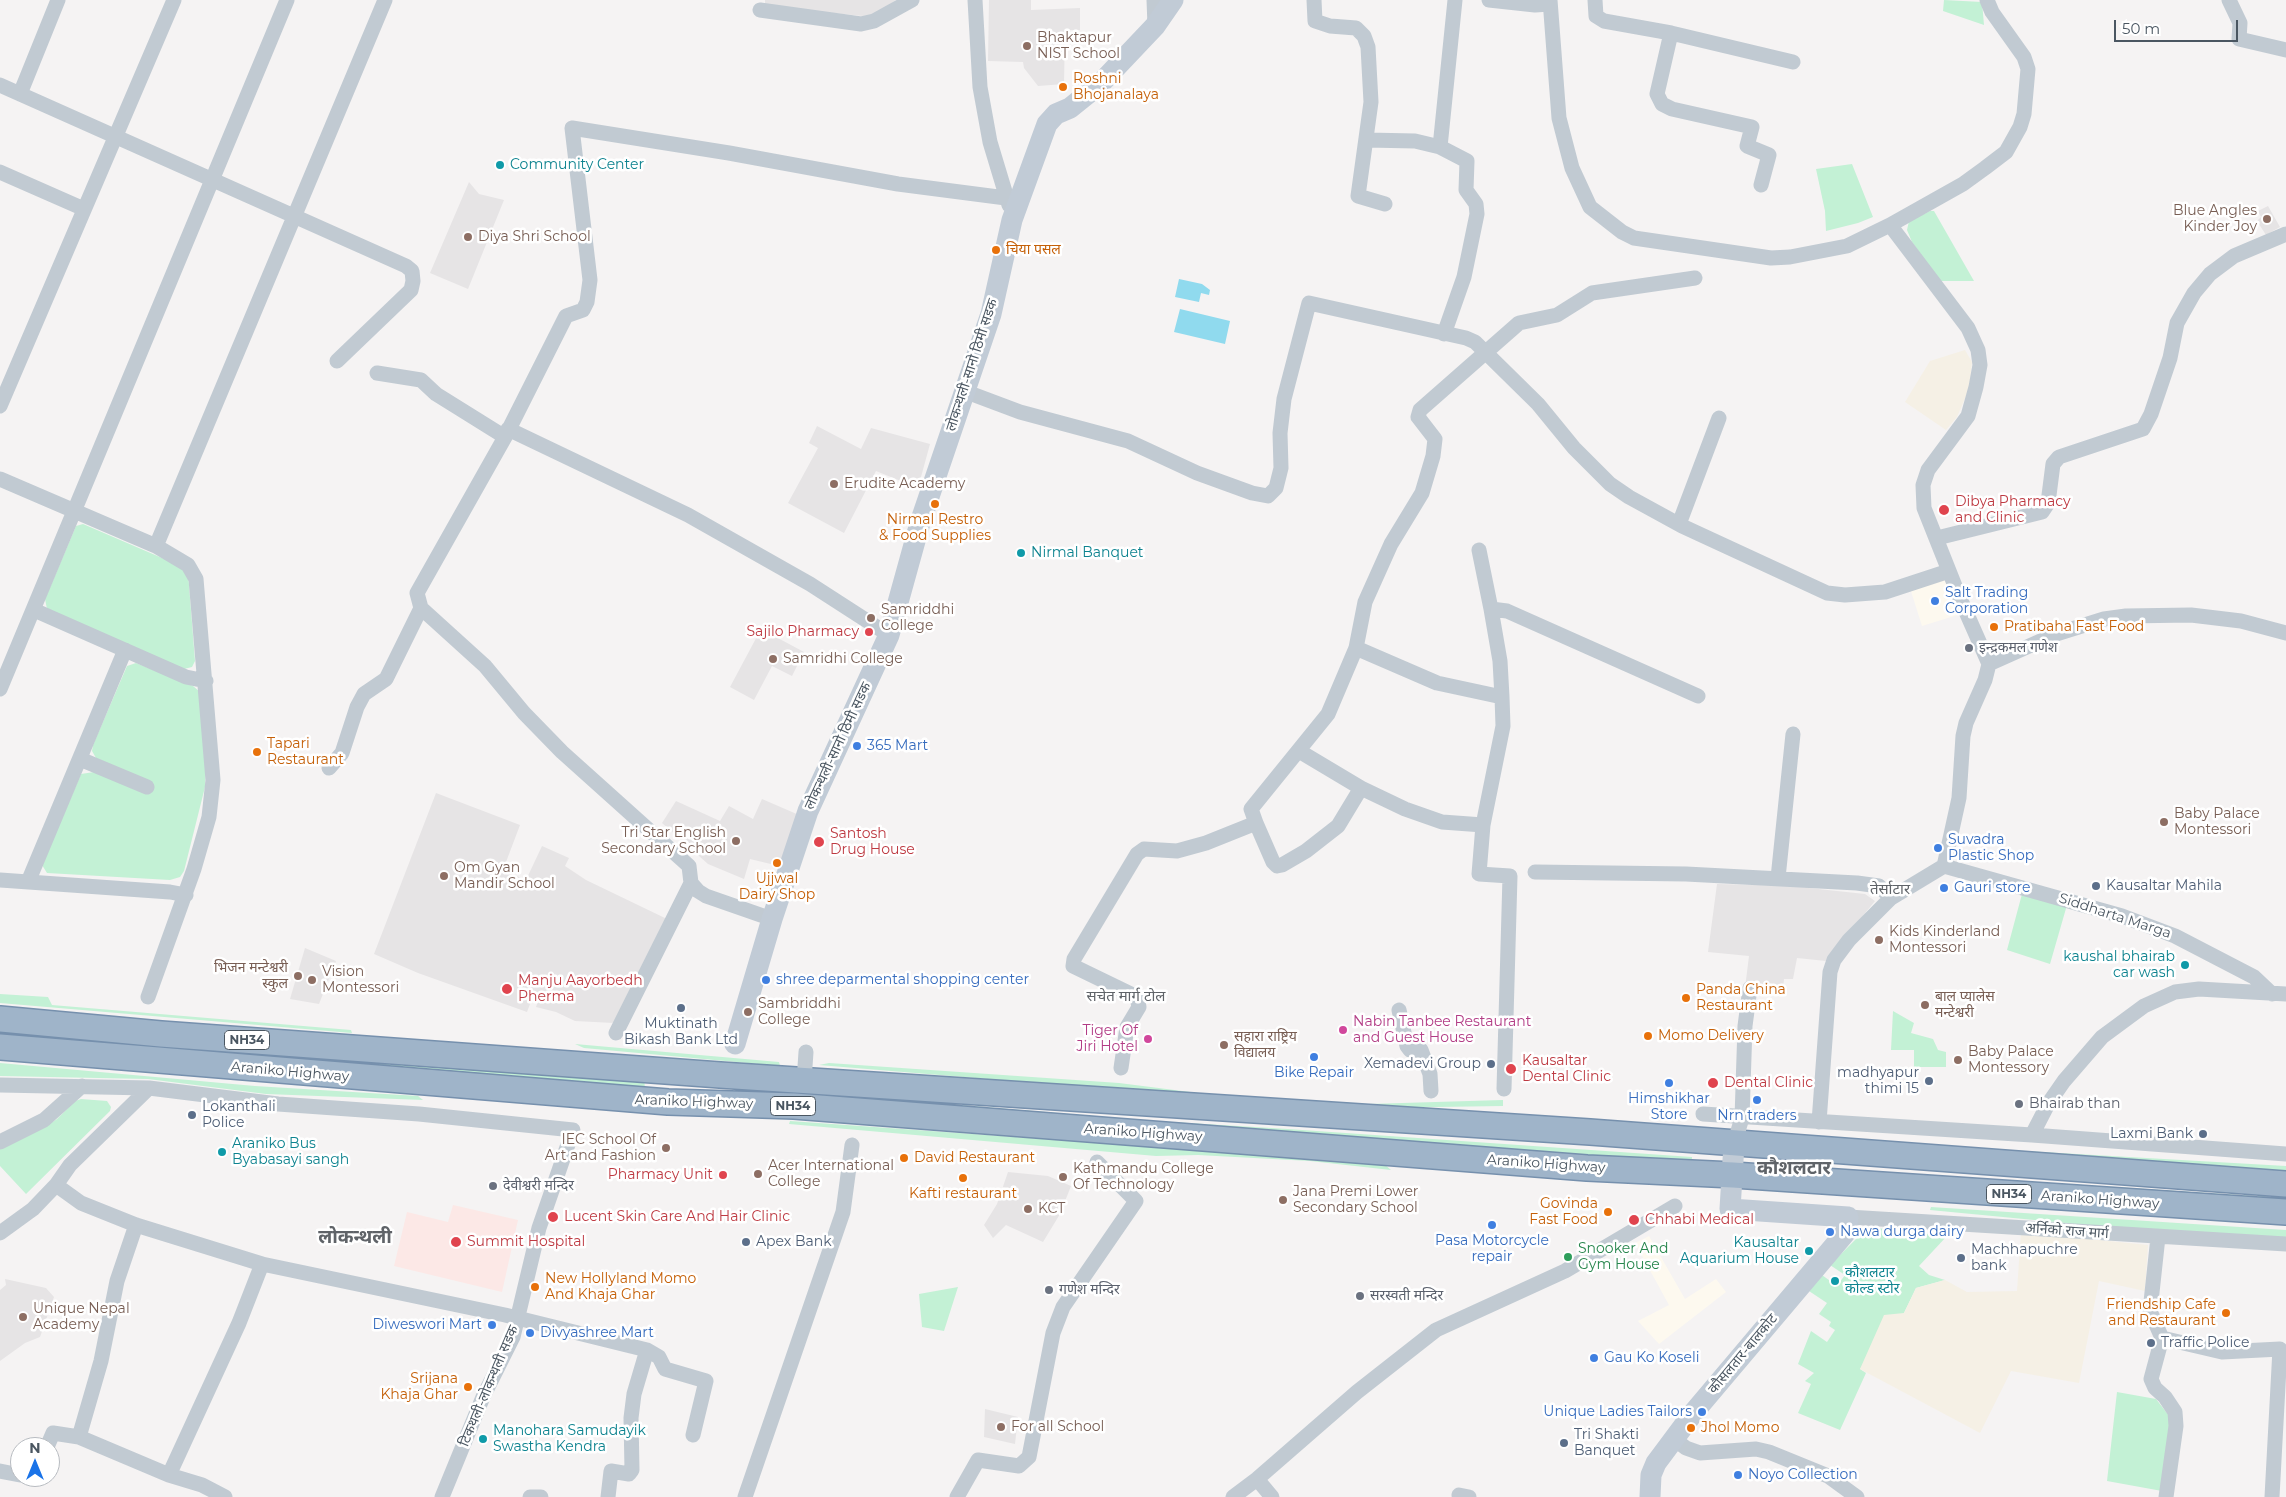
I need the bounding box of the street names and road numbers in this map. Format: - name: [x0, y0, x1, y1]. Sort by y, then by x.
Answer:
- street label: लोकन्थली-सानो ठिमी सडक: [943, 297, 1001, 433]
- street label: लोकन्थली-सानो ठिमी सडक: [801, 680, 875, 812]
- street label: Siddharta Marga: [2057, 890, 2173, 942]
- road number: NH34: [224, 1030, 270, 1050]
- street label: Araniko Highway: [230, 1058, 350, 1086]
- street label: Araniko Highway: [634, 1092, 754, 1112]
- road number: NH34: [770, 1096, 816, 1116]
- street label: Araniko Highway: [1083, 1120, 1203, 1146]
- street label: Araniko Highway: [1486, 1151, 1606, 1177]
- road number: NH34: [1986, 1184, 2032, 1204]
- street label: Araniko Highway: [2040, 1187, 2160, 1213]
- street label: अर्निको राज मार्ग: [2025, 1220, 2109, 1242]
- street label: कौसलतार-बालकोट: [1705, 1311, 1781, 1397]
- street label: टिकथली-लोकन्थली सडक: [456, 1323, 522, 1449]

